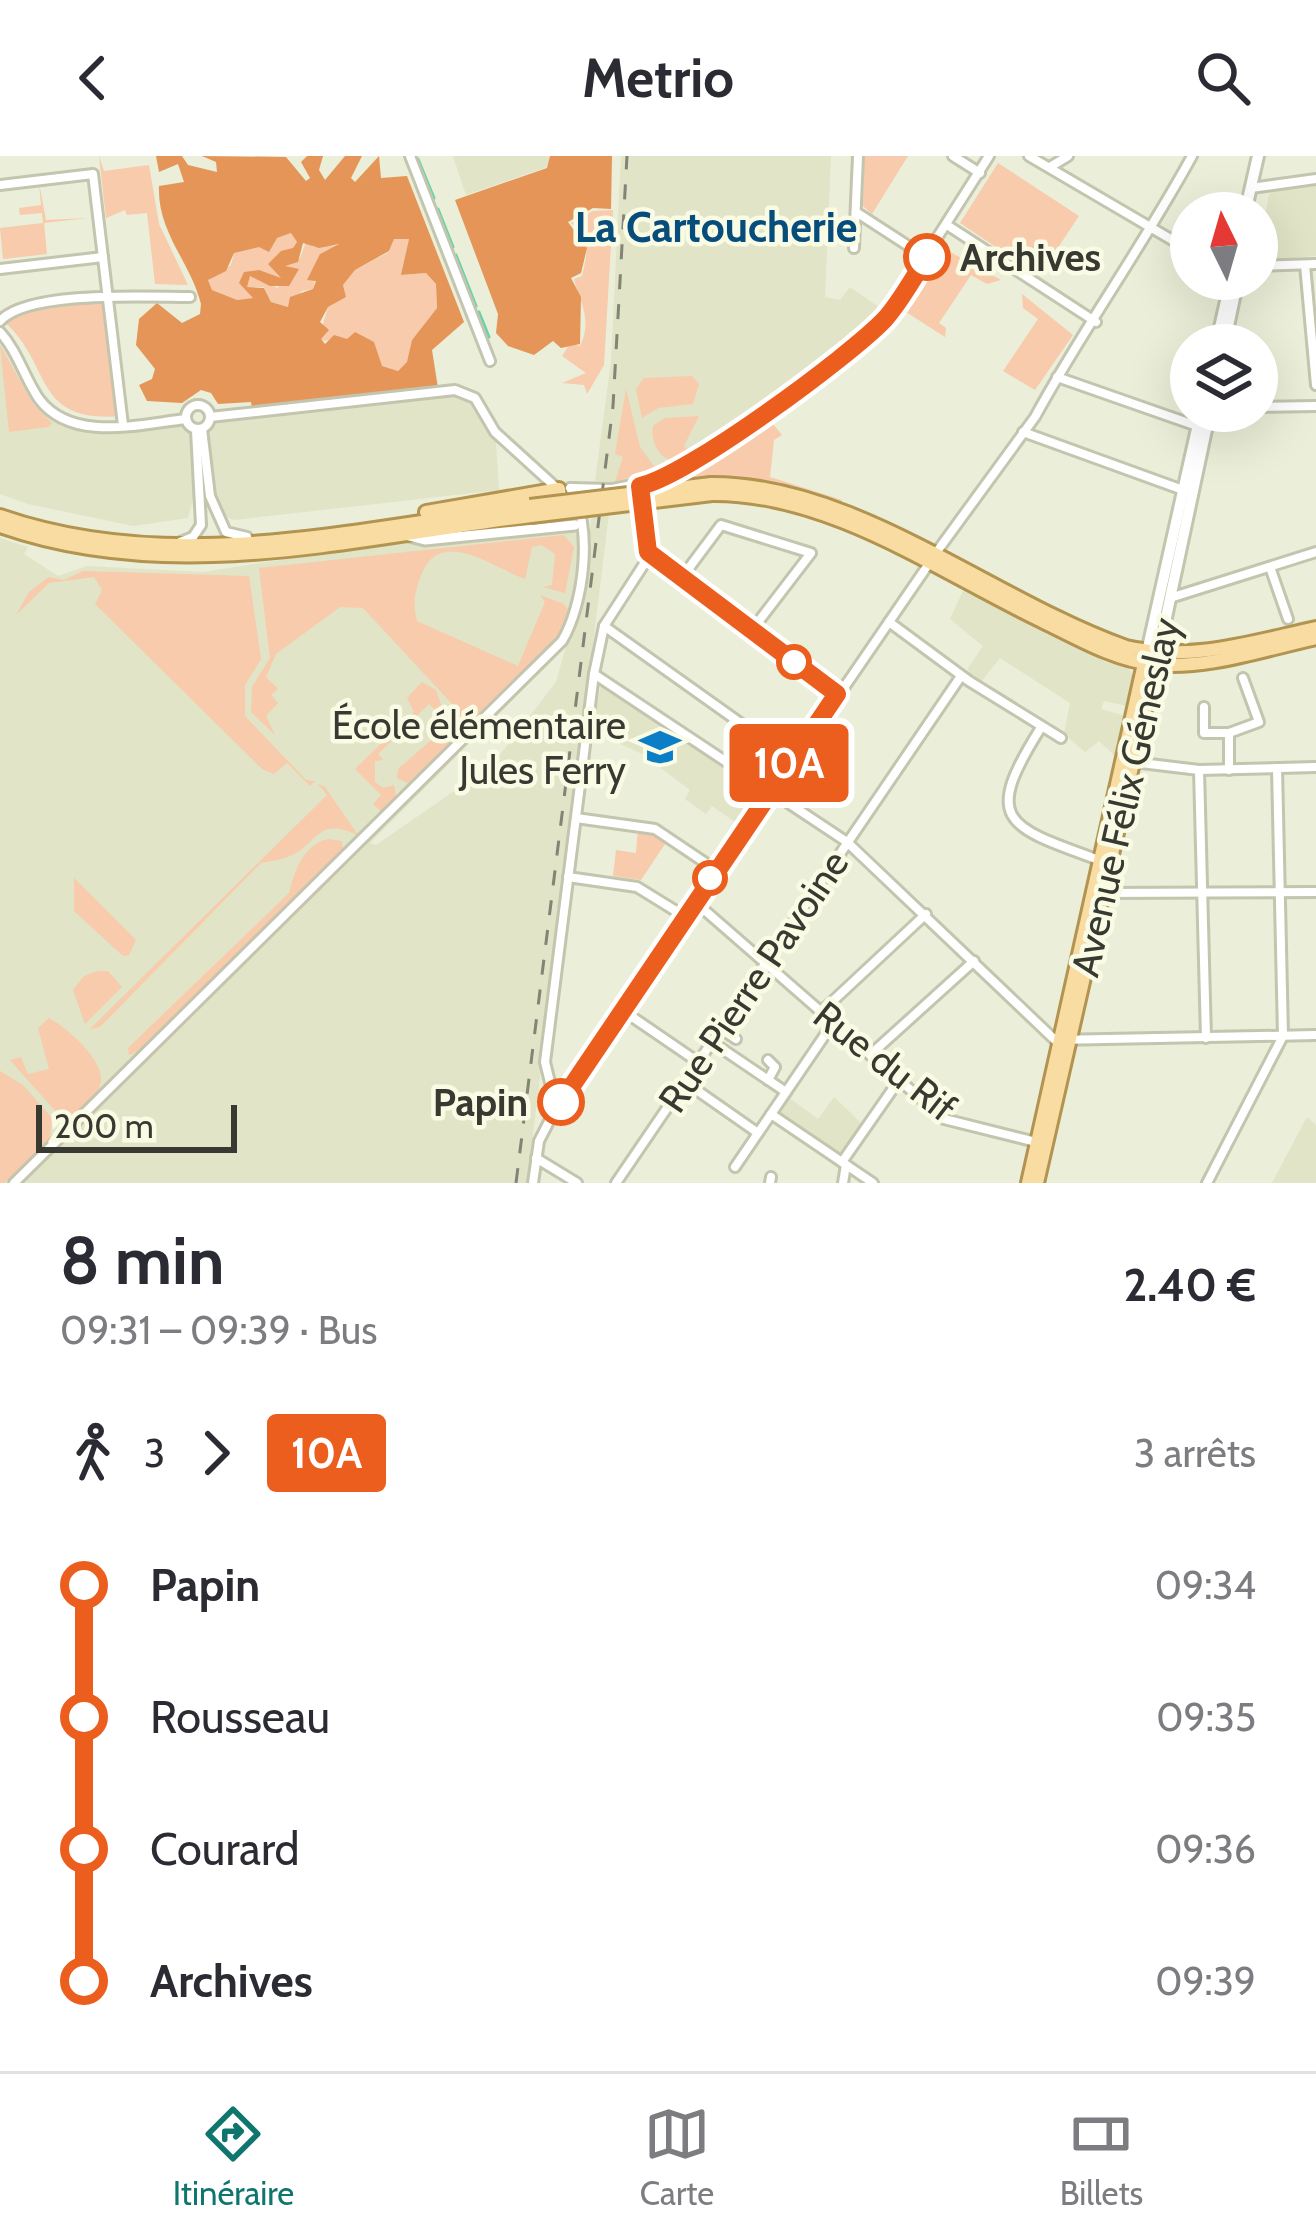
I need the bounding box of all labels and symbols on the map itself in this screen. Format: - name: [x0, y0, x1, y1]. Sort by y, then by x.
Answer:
- north arrow: [1170, 192, 1278, 300]
- district label: La Cartoucherie: [575, 201, 857, 253]
- place label: Archives: [960, 233, 1101, 281]
- marker: Archives: [905, 235, 949, 279]
- street label: Avenue Félix Géneslay: [1060, 613, 1190, 981]
- unlabelled marker: [778, 646, 810, 678]
- place label: École élémentaire Jules Ferry: [332, 701, 626, 794]
- school or university icon: École élémentaire Jules Ferry: [637, 724, 683, 770]
- line badge: 10A: [720, 724, 858, 802]
- street label: Rue Pierre Pavoine: [648, 841, 858, 1121]
- unlabelled marker: [694, 862, 726, 894]
- street label: Rue du Rif: [804, 991, 966, 1132]
- place label: Papin: [433, 1078, 528, 1126]
- marker: Papin: [539, 1080, 583, 1124]
- scale bar: [36, 1099, 237, 1152]

